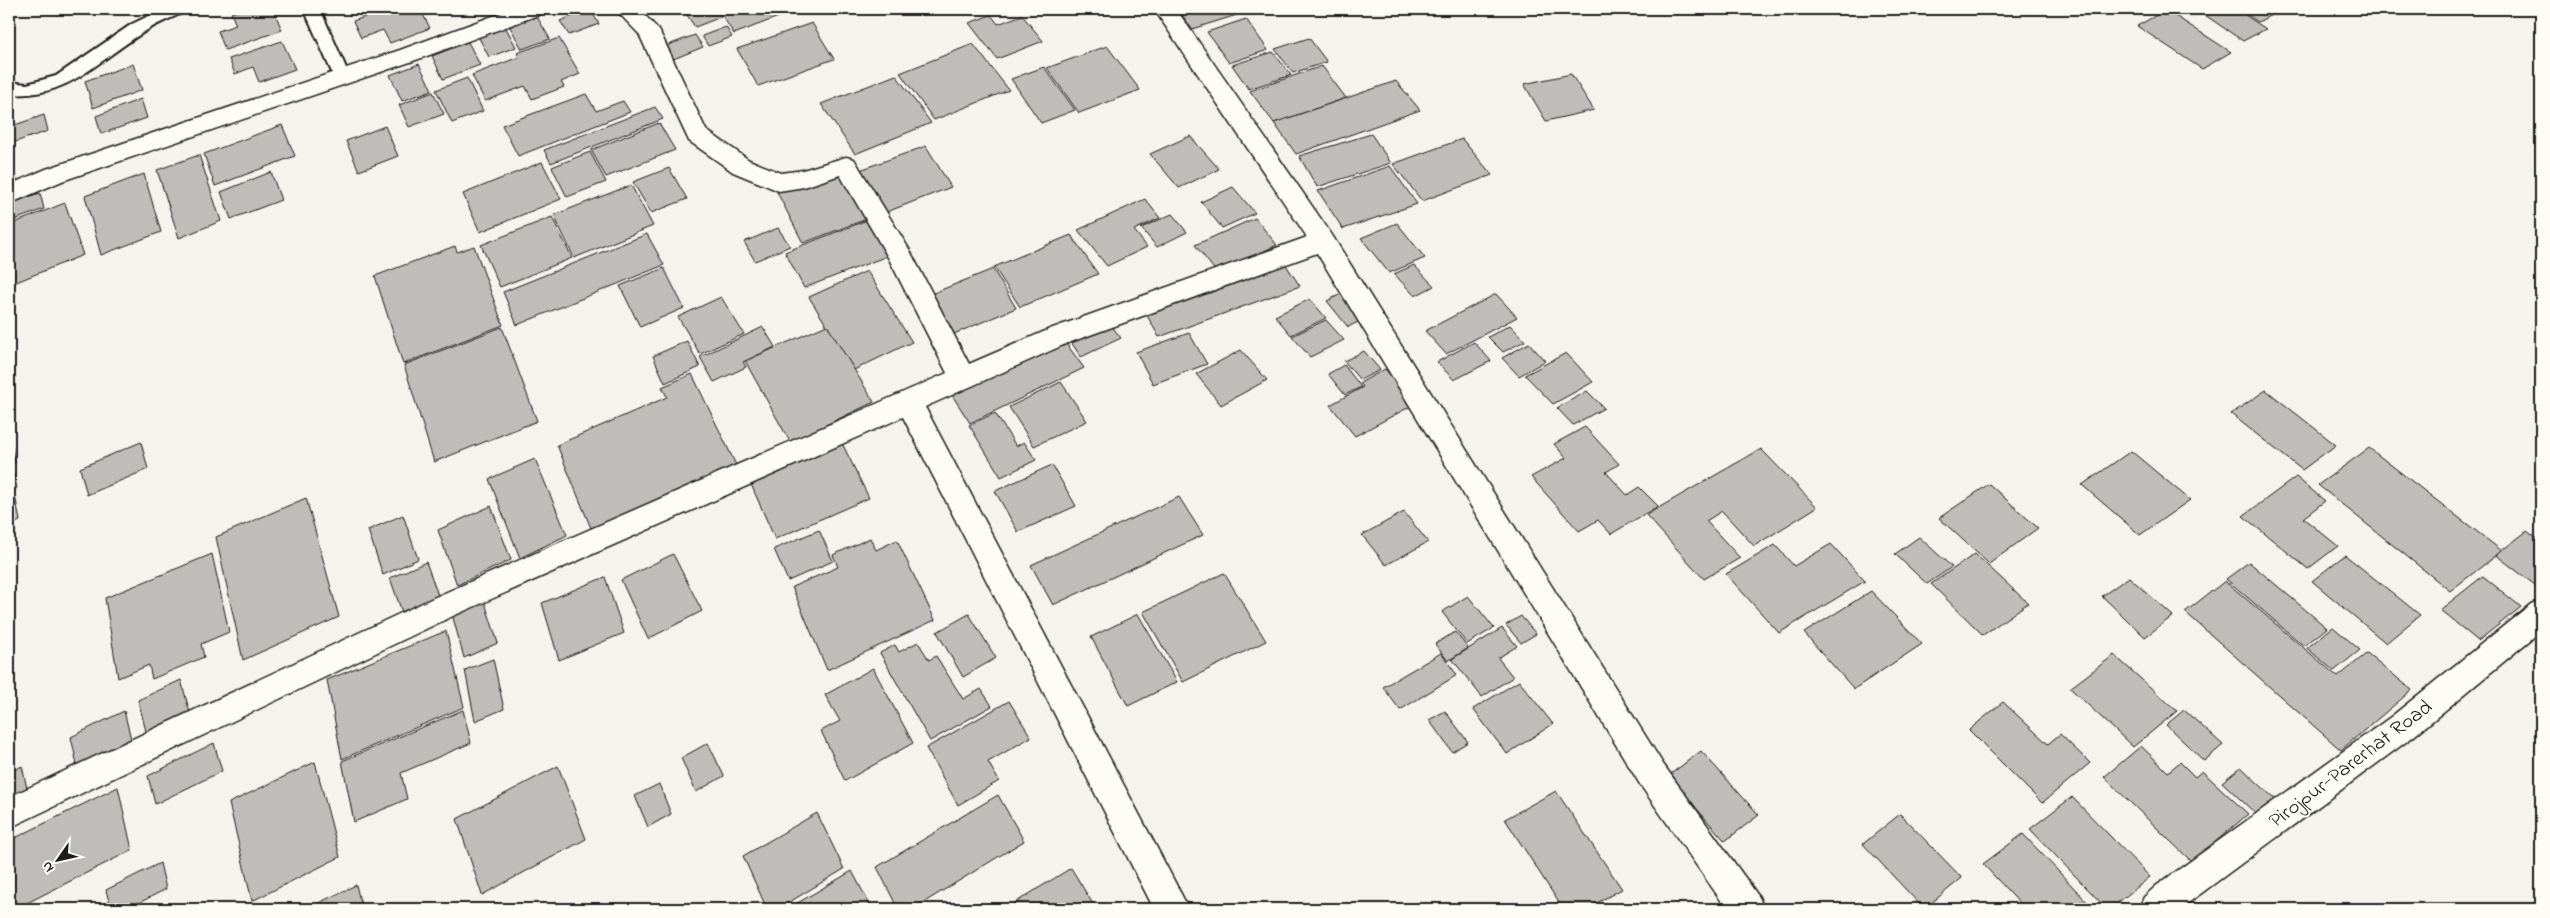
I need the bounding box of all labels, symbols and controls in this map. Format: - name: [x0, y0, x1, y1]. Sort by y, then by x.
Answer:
- street label: Pirojpur-Parerhat Road: [2263, 693, 2439, 836]
- north arrow: [32, 836, 82, 886]
- text: N: [37, 857, 60, 876]

